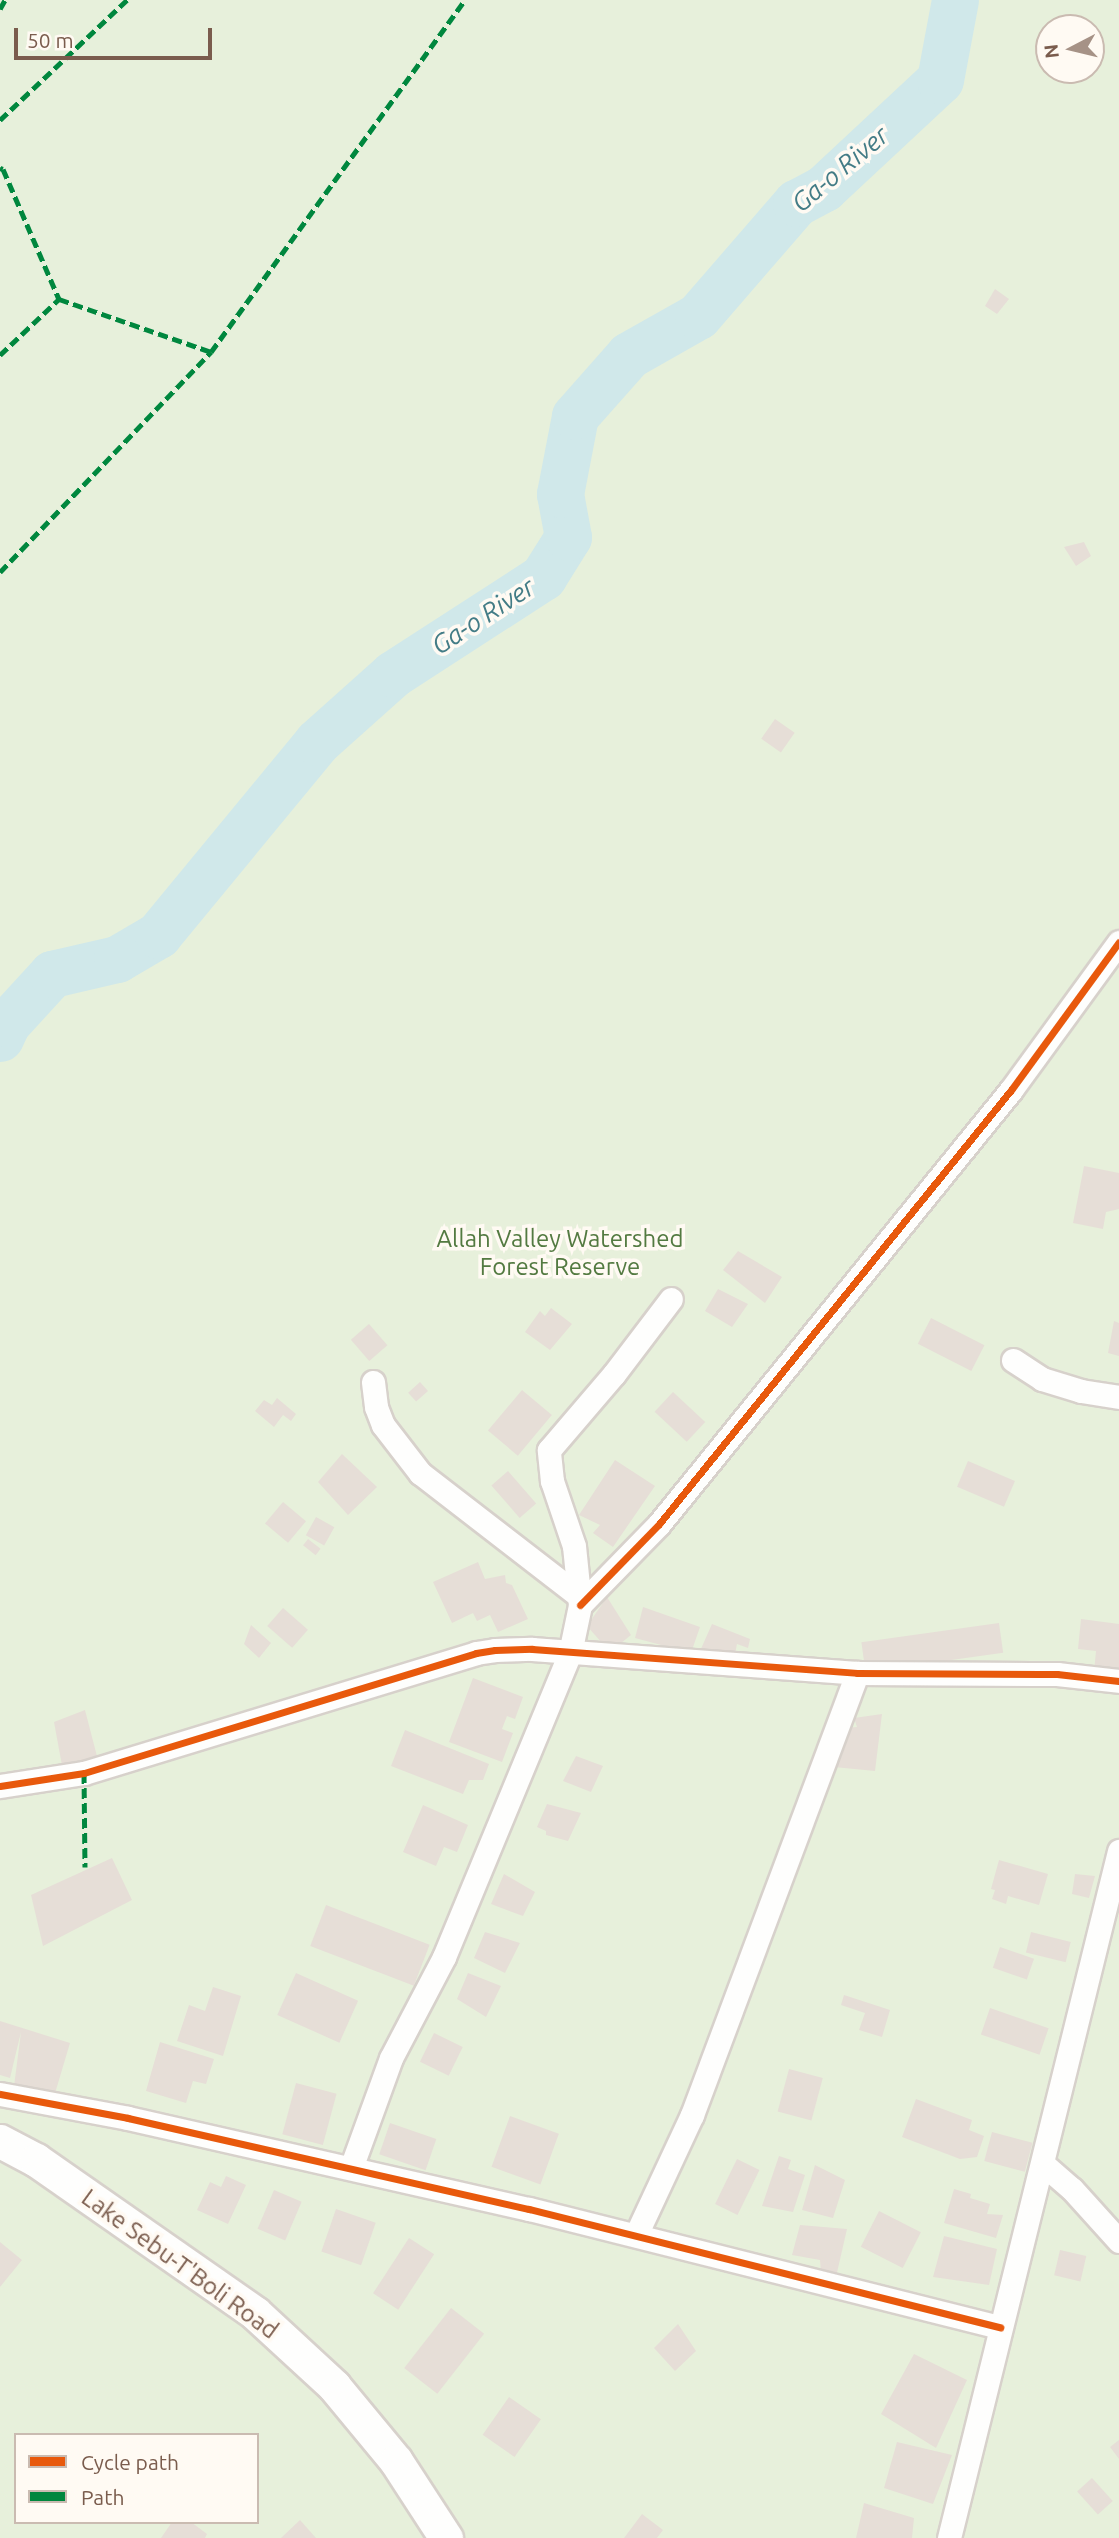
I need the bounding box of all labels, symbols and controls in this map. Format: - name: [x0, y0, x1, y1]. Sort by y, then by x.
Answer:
- scale bar: [18, 14, 215, 58]
- north arrow: [1035, 14, 1105, 84]
- text: 50 m: [27, 28, 74, 52]
- text: N: [1039, 43, 1063, 60]
- water label: Ga-o River: [785, 119, 895, 219]
- water label: Ga-o River: [426, 571, 540, 661]
- park label: Allah Valley Watershed Forest Reserve: [436, 1225, 684, 1281]
- street label: Lake Sebu-T'Boli Road: [76, 2183, 284, 2345]
- legend: [14, 2433, 259, 2524]
- text: Cycle path: [81, 2450, 179, 2474]
- text: Path: [81, 2485, 124, 2509]

